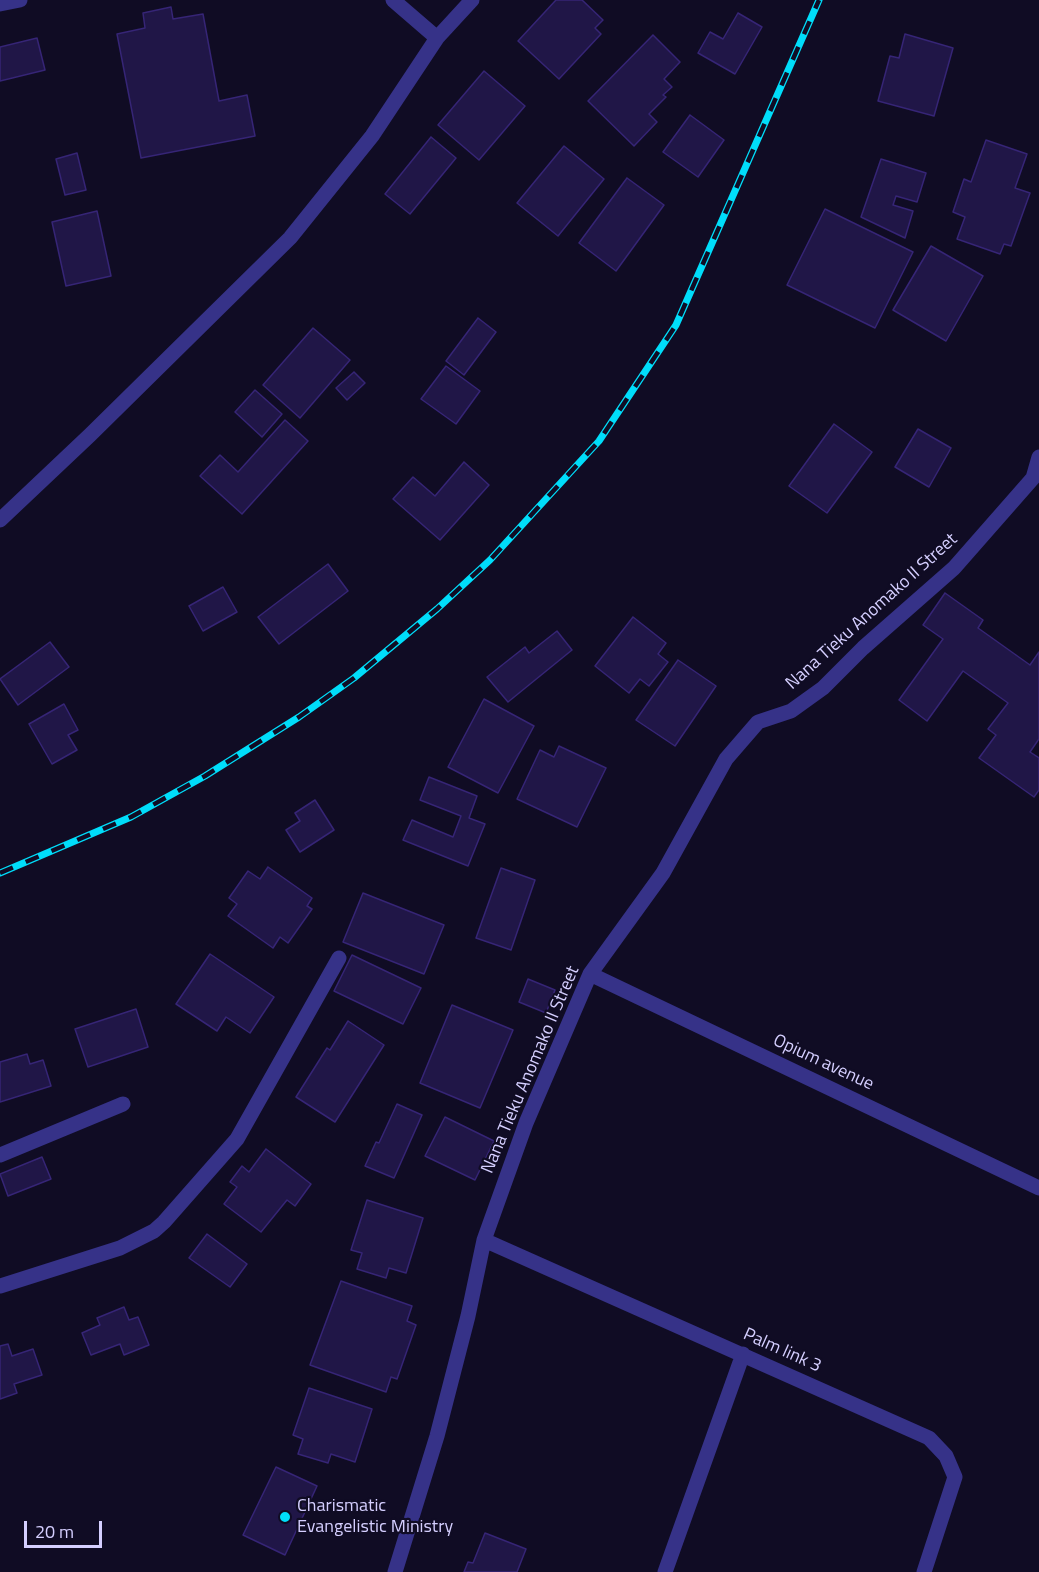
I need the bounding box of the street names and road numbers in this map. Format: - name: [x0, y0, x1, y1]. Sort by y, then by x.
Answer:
- street label: Nana Tieku Anomako II Street: [782, 529, 962, 695]
- street label: Nana Tieku Anomako II Street: [477, 963, 585, 1177]
- street label: Opium avenue: [769, 1030, 877, 1096]
- street label: Palm link 3: [740, 1324, 824, 1378]

